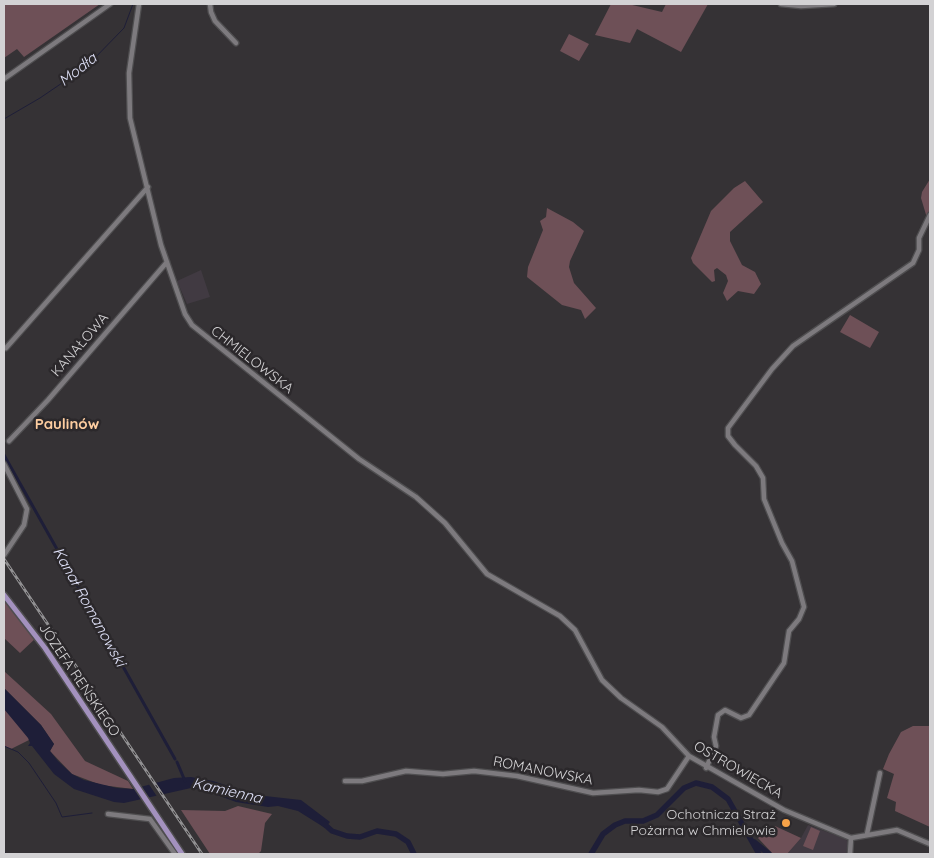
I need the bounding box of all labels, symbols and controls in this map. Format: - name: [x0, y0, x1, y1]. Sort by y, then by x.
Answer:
- water label: Modła: [55, 50, 101, 90]
- street label: KANAŁOWA: [48, 310, 112, 380]
- street label: CHMIELOWSKA: [207, 323, 297, 397]
- district label: Paulinów: [35, 415, 99, 433]
- water label: Kanał Romanowski: [49, 544, 129, 670]
- street label: JÓZEFA REŃSKIEGO: [35, 620, 123, 740]
- street label: OSTROWIECKA: [691, 738, 785, 802]
- street label: ROMANOWSKA: [492, 753, 594, 789]
- water label: Kamienna: [190, 774, 264, 808]
- place label: Ochotnicza Straż Pożarna w Chmielowie: [630, 807, 776, 840]
- marker: Ochotnicza Straż Pożarna w Chmielowie: [780, 817, 792, 829]

